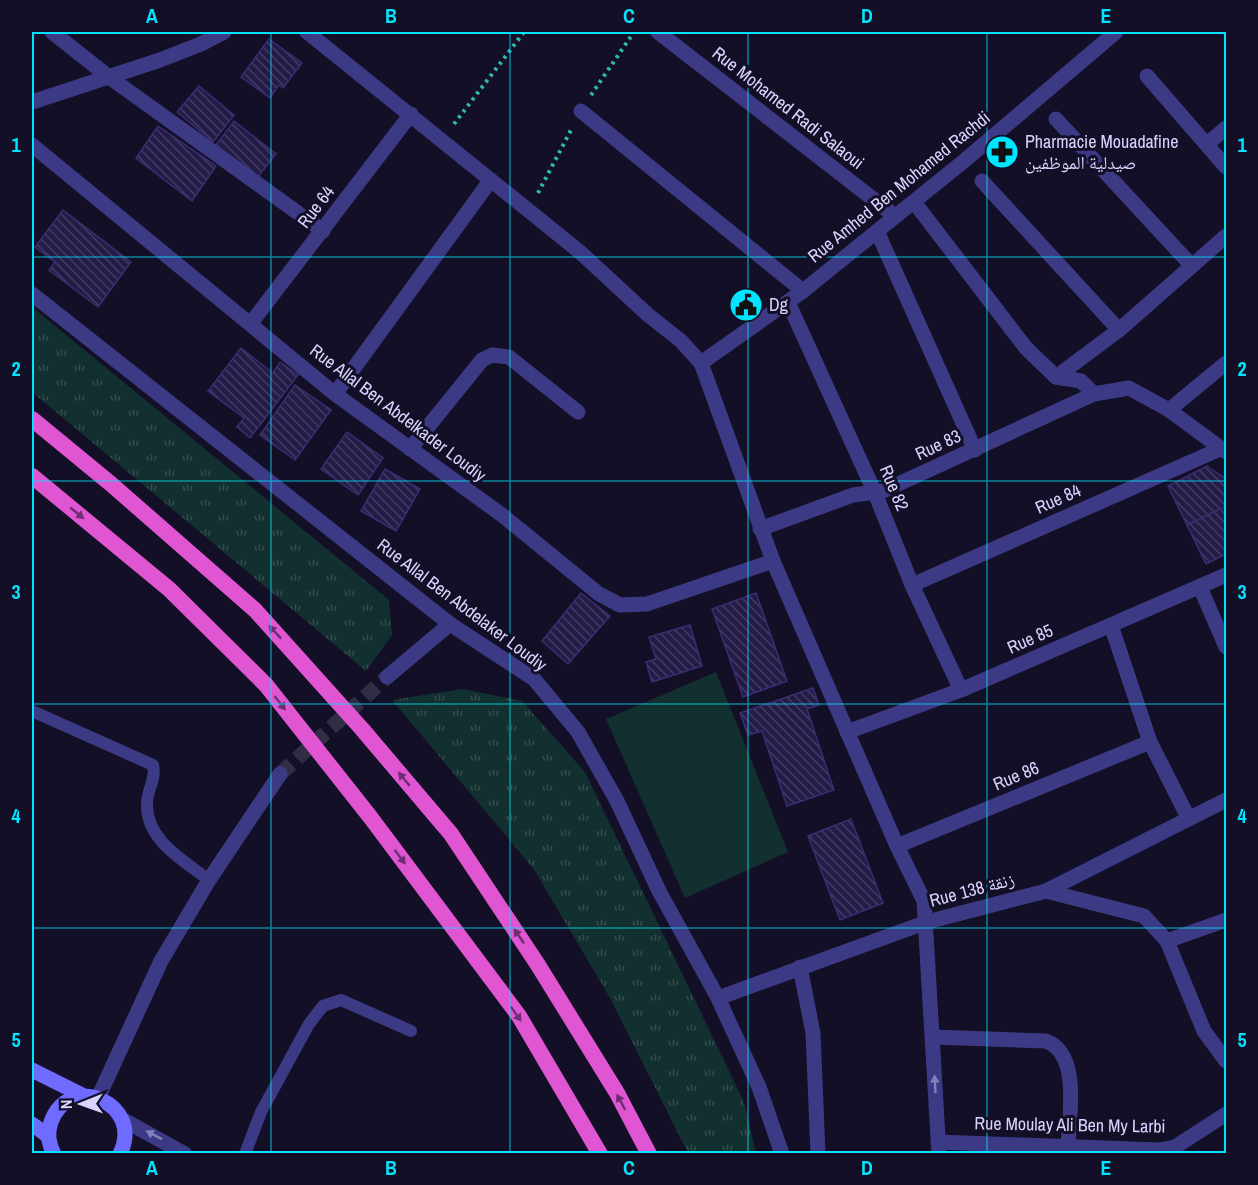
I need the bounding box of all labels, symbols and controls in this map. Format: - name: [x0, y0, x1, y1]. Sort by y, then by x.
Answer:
- text: A: [146, 2, 158, 29]
- text: B: [385, 2, 397, 29]
- text: C: [623, 2, 635, 29]
- text: D: [861, 2, 873, 29]
- text: E: [1101, 2, 1112, 29]
- street label: Rue Mohamed Radi Salaoui: [707, 40, 869, 175]
- street label: Rue Amhed Ben Mohamed Rachdi: [802, 105, 995, 268]
- place label: Pharmacie Mouadafine صيدلية الموظفين: [1025, 129, 1178, 175]
- text: 1: [11, 131, 21, 158]
- text: 1: [1237, 131, 1247, 158]
- pharmacy icon: Pharmacie Mouadafine صيدلية الموظفين: [984, 134, 1020, 170]
- street label: Rue 64: [291, 180, 340, 233]
- public building icon: Dg: [728, 287, 764, 323]
- place label: Dg: [769, 292, 789, 317]
- street label: Rue Allal Ben Abdelkader Loudiy: [305, 338, 492, 488]
- text: 2: [11, 355, 21, 382]
- text: 2: [1237, 355, 1247, 382]
- street label: Rue 83: [911, 423, 965, 466]
- street label: Rue 82: [874, 461, 915, 515]
- street label: Rue 84: [1031, 477, 1085, 520]
- one-way arrow: [69, 506, 84, 519]
- street label: Rue Allal Ben Abdelaker Loudiy: [372, 532, 553, 677]
- text: 3: [11, 578, 21, 605]
- text: 3: [1237, 578, 1247, 605]
- street label: Rue 85: [1003, 617, 1057, 660]
- one-way arrow: [268, 625, 282, 640]
- one-way arrow: [274, 696, 286, 711]
- street label: Rue 86: [989, 755, 1043, 796]
- one-way arrow: [398, 772, 411, 787]
- text: 4: [11, 802, 21, 829]
- text: 4: [1237, 802, 1247, 829]
- one-way arrow: [394, 849, 406, 865]
- street label: Rue 138 زنقة: [927, 866, 1017, 913]
- one-way arrow: [514, 928, 525, 944]
- one-way arrow: [510, 1005, 522, 1021]
- text: 5: [11, 1026, 21, 1053]
- text: 5: [1237, 1026, 1247, 1053]
- north arrow: [51, 1074, 111, 1134]
- one-way arrow: [931, 1074, 940, 1093]
- one-way arrow: [616, 1093, 626, 1110]
- text: N: [55, 1099, 77, 1109]
- street label: Rue Moulay Ali Ben My Larbi: [974, 1110, 1166, 1139]
- one-way arrow: [145, 1131, 162, 1140]
- text: A: [146, 1154, 158, 1181]
- text: B: [385, 1154, 397, 1181]
- text: C: [623, 1154, 635, 1181]
- text: D: [861, 1154, 873, 1181]
- text: E: [1101, 1154, 1112, 1181]

